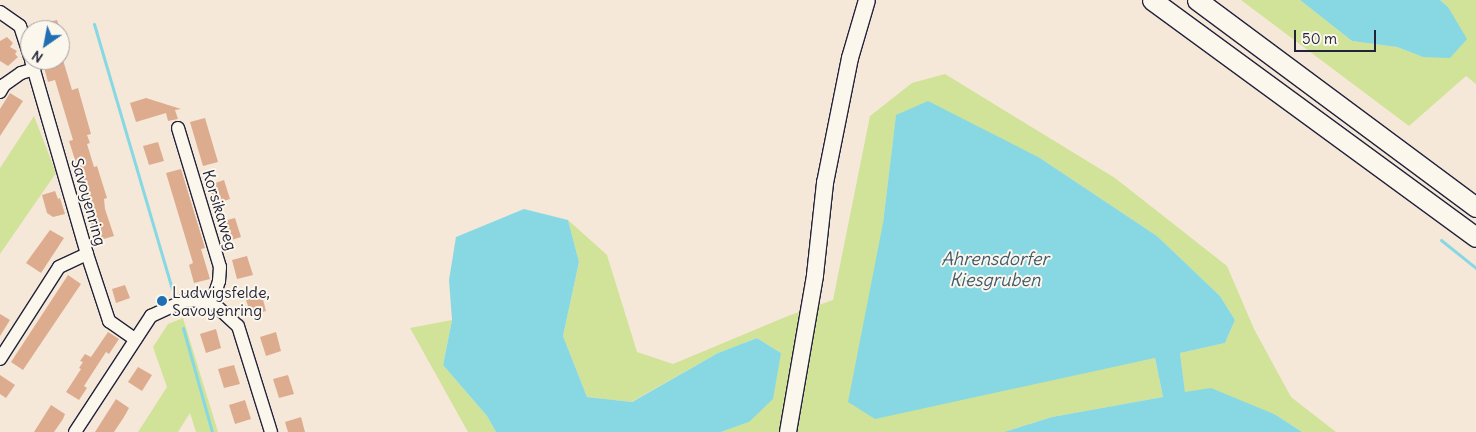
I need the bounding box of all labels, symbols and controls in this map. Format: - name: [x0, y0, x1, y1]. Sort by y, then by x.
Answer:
- north arrow: [20, 20, 70, 70]
- scale bar: [1296, 20, 1378, 52]
- text: 50 m: [1302, 29, 1337, 48]
- text: N: [28, 47, 46, 67]
- street label: Savoyenring: [67, 156, 111, 248]
- street label: Korsikaweg: [199, 167, 241, 253]
- water label: Ahrensdorfer Kiesgruben: [941, 249, 1049, 292]
- place label: Ludwigsfelde, Savoyenring: [172, 282, 270, 320]
- marker: Ludwigsfelde, Savoyenring: [156, 295, 168, 307]

